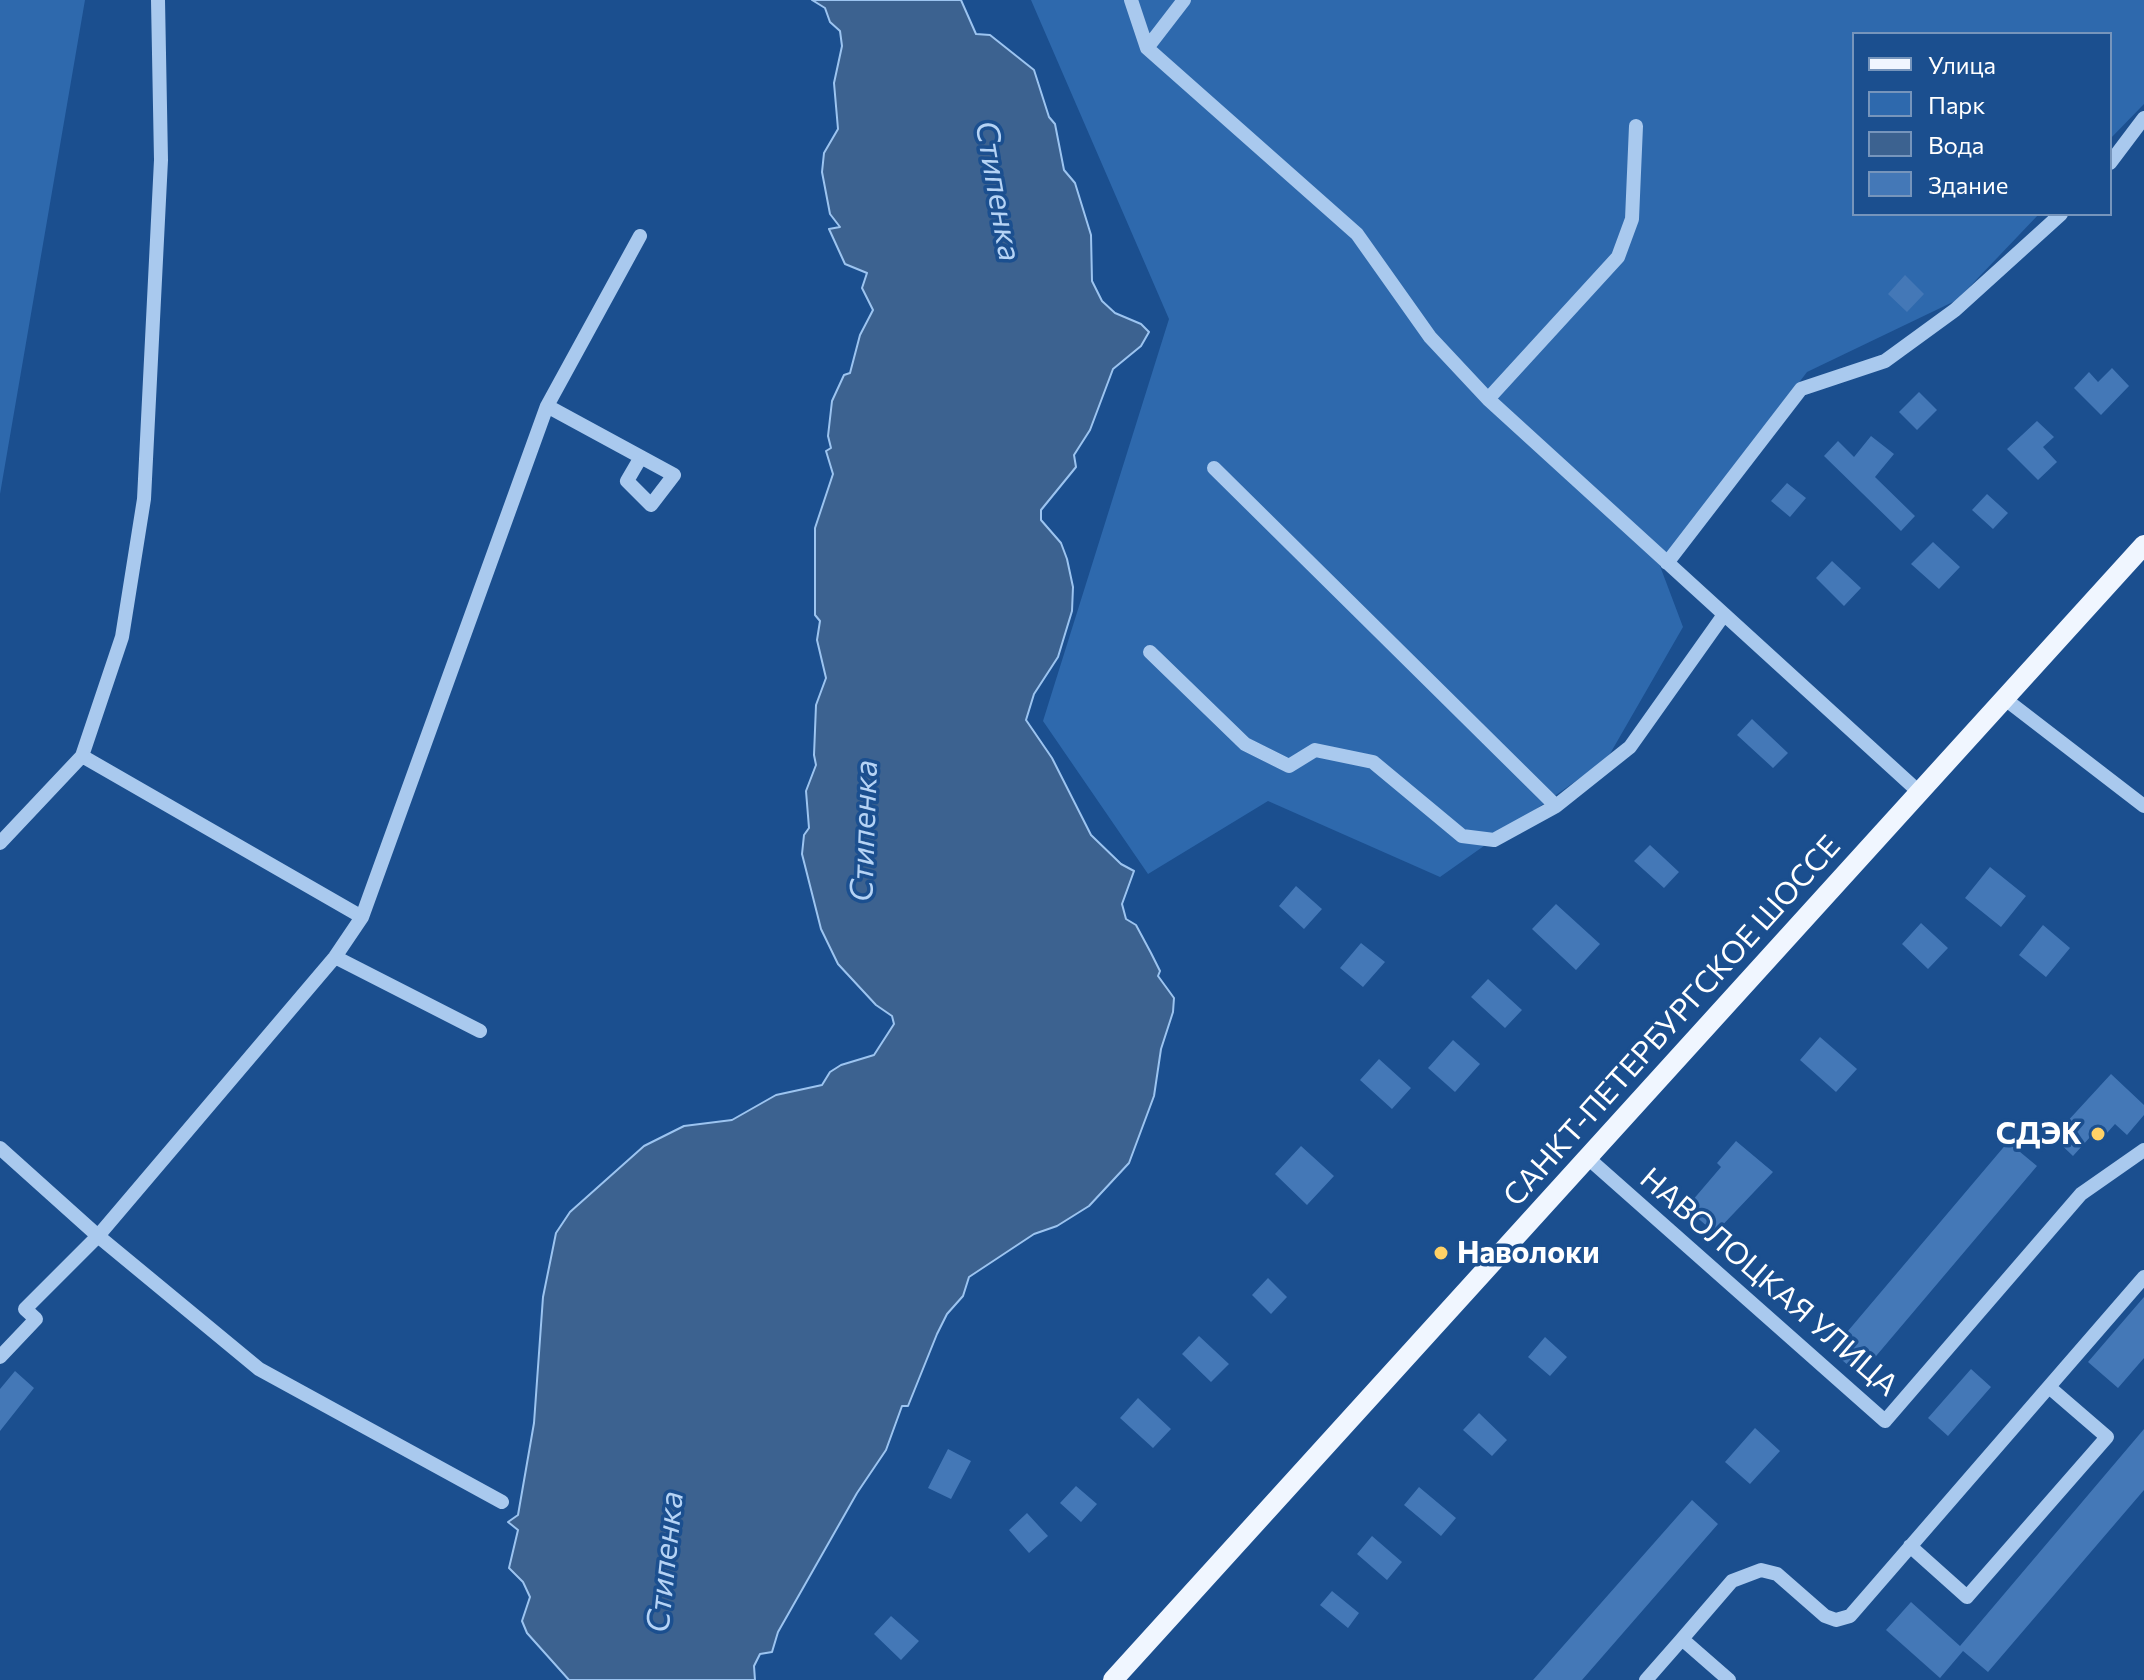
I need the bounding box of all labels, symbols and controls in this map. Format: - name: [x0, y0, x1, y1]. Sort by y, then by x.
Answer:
- legend: [1852, 32, 2112, 216]
- text: Улица: [1928, 50, 1996, 79]
- text: Парк: [1928, 90, 1985, 119]
- water label: Стипенка: [967, 118, 1029, 264]
- text: Вода: [1928, 130, 1984, 159]
- text: Здание: [1928, 170, 2008, 199]
- water label: Стипенка: [842, 759, 886, 903]
- street label: САНКТ-ПЕТЕРБУРГСКОЕ ШОССЕ: [1496, 828, 1848, 1214]
- place label: СДЭК: [1996, 1116, 2082, 1152]
- marker: СДЭК: [2089, 1125, 2107, 1143]
- street label: НАВОЛОЦКАЯ УЛИЦА: [1633, 1160, 1905, 1404]
- place label: Наволоки: [1457, 1235, 1600, 1271]
- marker: Наволоки: [1432, 1244, 1450, 1262]
- water label: Стипенка: [638, 1489, 692, 1635]

